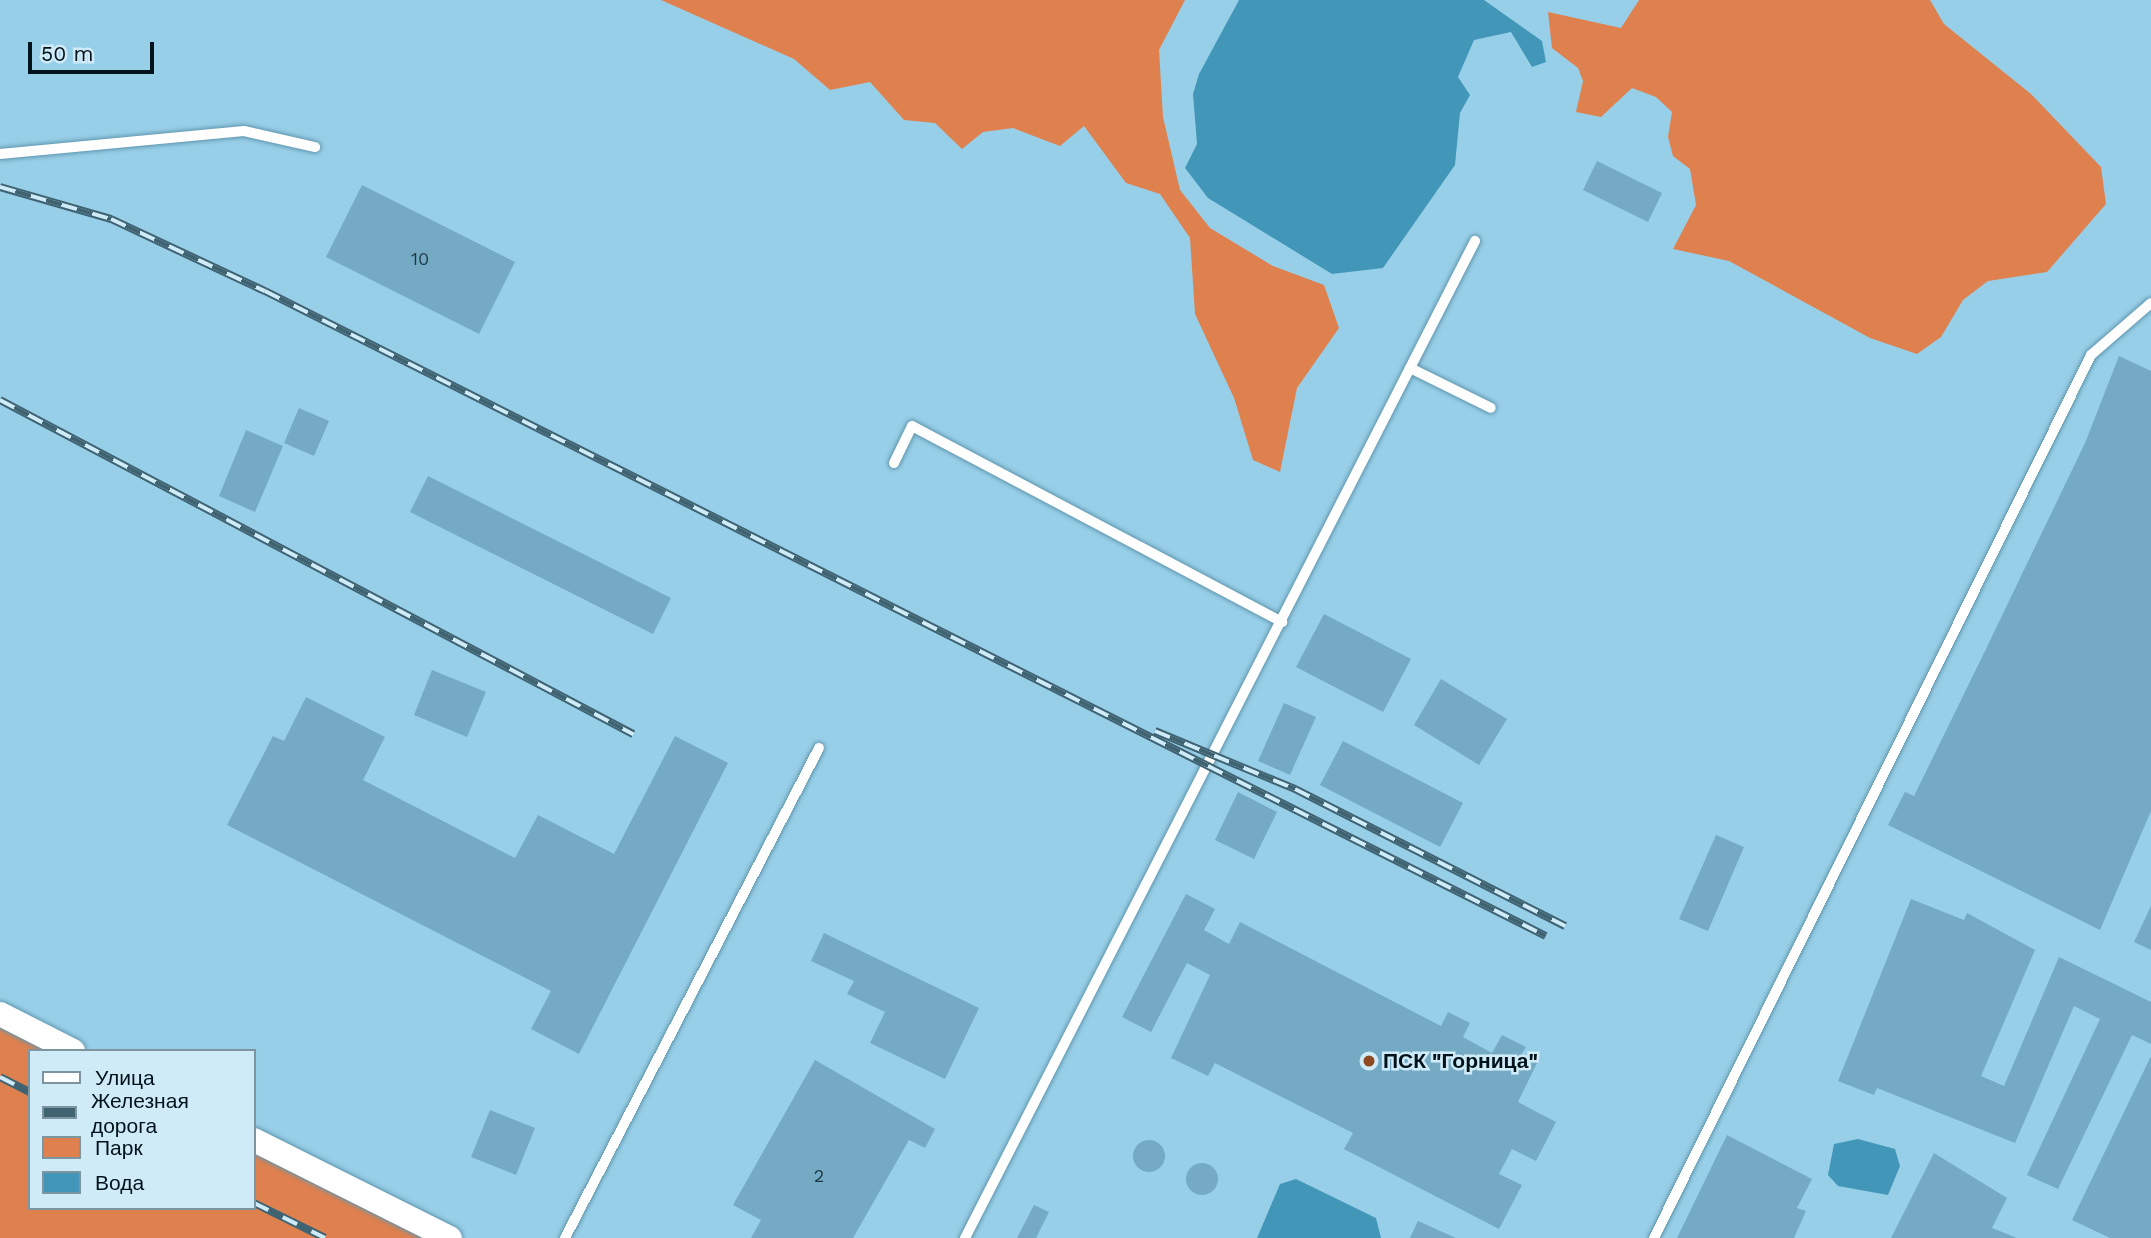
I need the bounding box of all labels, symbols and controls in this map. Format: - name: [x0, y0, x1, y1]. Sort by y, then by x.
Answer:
- scale bar: [32, 28, 158, 72]
- text: 50 m: [41, 41, 93, 66]
- house number: 10: [411, 248, 429, 270]
- place label: ПСК "Горница": [1383, 1048, 1538, 1074]
- legend: [28, 1049, 256, 1210]
- marker: ПСК "Горница": [1361, 1053, 1377, 1069]
- text: Улица: [95, 1065, 155, 1090]
- text: Железная дорога: [91, 1088, 189, 1138]
- text: Парк: [95, 1135, 143, 1160]
- house number: 2: [814, 1165, 824, 1187]
- text: Вода: [95, 1170, 144, 1195]

